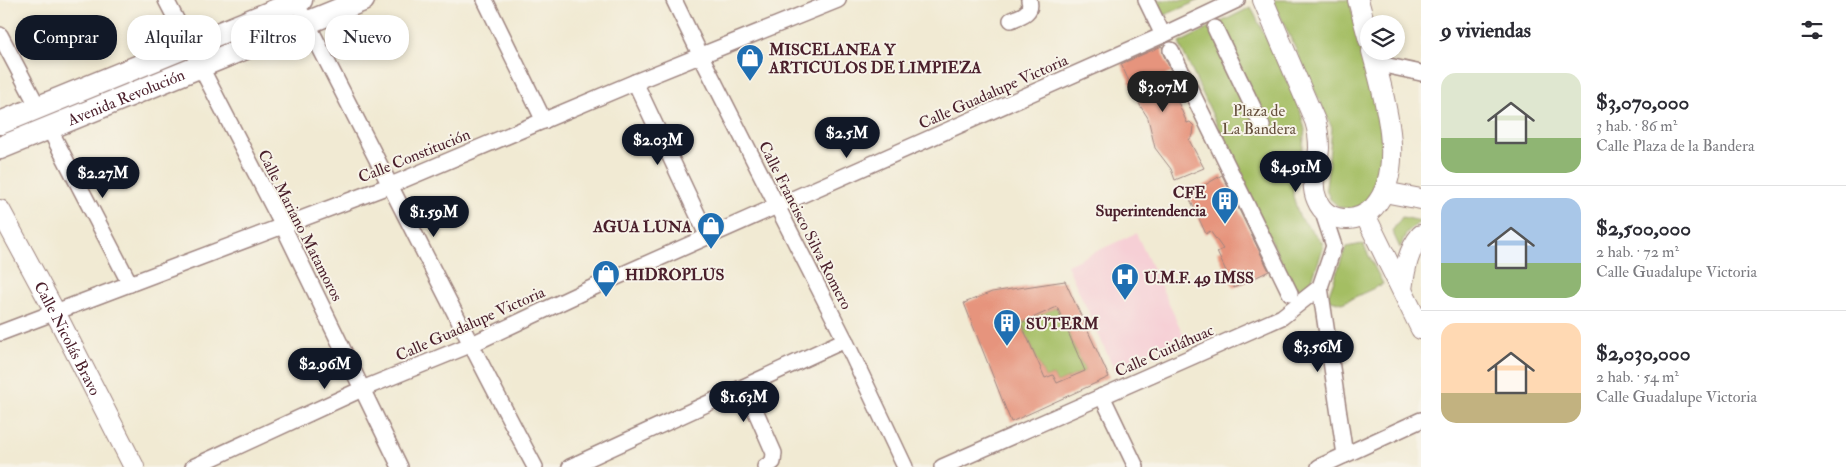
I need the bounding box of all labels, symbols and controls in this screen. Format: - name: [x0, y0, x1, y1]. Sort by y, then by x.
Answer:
- chip: Comprar: [15, 15, 117, 60]
- chip: Alquilar: [127, 15, 221, 60]
- chip: Filtros: [231, 15, 315, 60]
- chip: Nuevo: [325, 15, 409, 60]
- map controls: [1360, 15, 1405, 60]
- button: layers: [1360, 15, 1405, 60]
- icon: filters: [1798, 16, 1826, 44]
- text: 9 viviendas: [1441, 17, 1531, 44]
- place label: MISCELANEA Y ARTICULOS DE LIMPIEZA: [768, 40, 982, 78]
- shop icon: MISCELANEA Y ARTICULOS DE LIMPIEZA: [735, 43, 765, 82]
- street label: Calle Guadalupe Victoria: [916, 50, 1072, 135]
- street label: Avenida Revolución: [64, 65, 188, 131]
- pin: $3.07M: [1122, 70, 1204, 113]
- text: $3.07M: [1138, 77, 1188, 97]
- text: $3,070,000: [1596, 89, 1689, 116]
- icon: home: [1481, 93, 1541, 153]
- park label: Plaza de La Bandera: [1222, 101, 1296, 139]
- pin: $2.5M: [812, 116, 882, 159]
- text: 3 hab. · 86 m²: [1596, 116, 1677, 136]
- text: $2.5M: [826, 123, 868, 143]
- street label: Calle Constitución: [355, 124, 473, 187]
- pin: $2.03M: [617, 124, 699, 166]
- text: $2.03M: [633, 130, 683, 150]
- text: Calle Plaza de la Bandera: [1596, 136, 1755, 156]
- street label: Calle Francisco Silva Romero: [754, 138, 856, 313]
- street label: Calle Mariano Matamoros: [253, 146, 347, 305]
- pin: $4.91M: [1255, 150, 1337, 193]
- pin: $2.27M: [62, 156, 144, 199]
- text: $4.91M: [1271, 157, 1321, 177]
- text: $2.27M: [77, 163, 129, 183]
- place label: CFE Superintendencia: [1096, 183, 1206, 222]
- building icon: CFE Superintendencia: [1210, 186, 1240, 225]
- pin: $1.59M: [393, 196, 475, 238]
- text: $1.59M: [410, 202, 458, 222]
- shop icon: AGUA LUNA: [696, 211, 726, 250]
- text: $2,500,000: [1596, 215, 1691, 242]
- place label: AGUA LUNA: [592, 217, 693, 237]
- icon: home: [1481, 218, 1541, 278]
- text: 2 hab. · 72 m²: [1596, 242, 1679, 262]
- shop icon: HIDROPLUS: [591, 259, 621, 298]
- hospital icon: U.M.F. 49 IMSS: [1110, 262, 1140, 301]
- text: Calle Guadalupe Victoria: [1596, 262, 1757, 282]
- place label: HIDROPLUS: [625, 265, 725, 285]
- place label: U.M.F. 49 IMSS: [1144, 268, 1254, 288]
- street label: Calle Nicolás Bravo: [29, 278, 105, 399]
- street label: Calle Guadalupe Victoria: [393, 282, 549, 367]
- building icon: SUTERM: [992, 308, 1022, 347]
- place label: SUTERM: [1026, 314, 1099, 334]
- street label: Calle Cuitláhuac: [1112, 320, 1217, 382]
- pin: $3.56M: [1277, 330, 1359, 373]
- text: $3.56M: [1294, 337, 1342, 357]
- text: $2,030,000: [1596, 340, 1690, 367]
- icon: home: [1481, 343, 1541, 403]
- pin: $2.96M: [284, 348, 366, 390]
- text: $2.96M: [299, 354, 351, 374]
- text: 2 hab. · 54 m²: [1596, 367, 1679, 387]
- pin: $1.63M: [703, 380, 785, 423]
- text: $1.63M: [720, 387, 768, 407]
- text: Calle Guadalupe Victoria: [1596, 387, 1757, 407]

